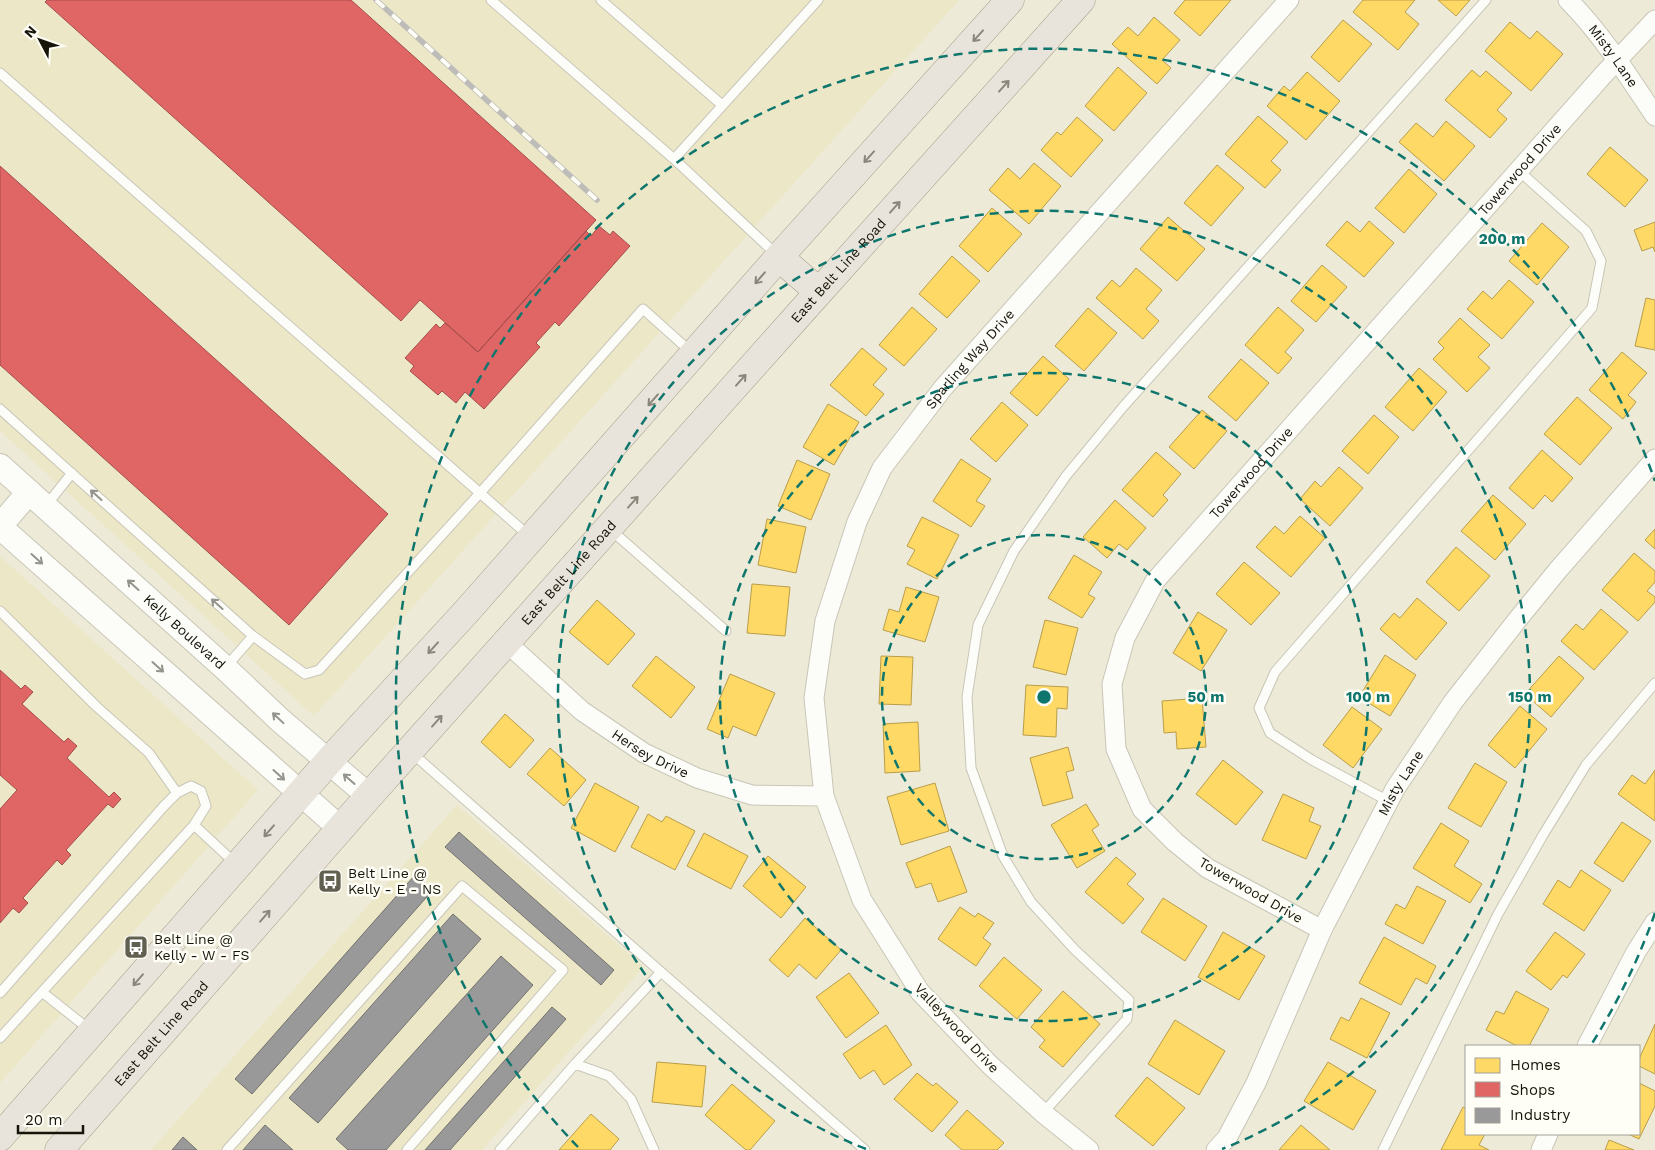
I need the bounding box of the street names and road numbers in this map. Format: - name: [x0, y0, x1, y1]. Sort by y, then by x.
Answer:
- street label: Misty Lane: [1585, 21, 1641, 90]
- street label: Towerwood Drive: [1475, 120, 1564, 219]
- street label: East Belt Line Road: [787, 215, 889, 326]
- street label: Sparling Way Drive: [922, 306, 1017, 412]
- street label: Towerwood Drive: [1206, 424, 1296, 522]
- street label: East Belt Line Road: [518, 517, 619, 628]
- street label: Kelly Boulevard: [140, 591, 229, 672]
- street label: Hersey Drive: [609, 726, 691, 781]
- street label: Misty Lane: [1375, 747, 1427, 818]
- street label: Towerwood Drive: [1196, 854, 1306, 926]
- street label: East Belt Line Road: [111, 977, 211, 1089]
- street label: Valleywood Drive: [911, 980, 1003, 1076]

